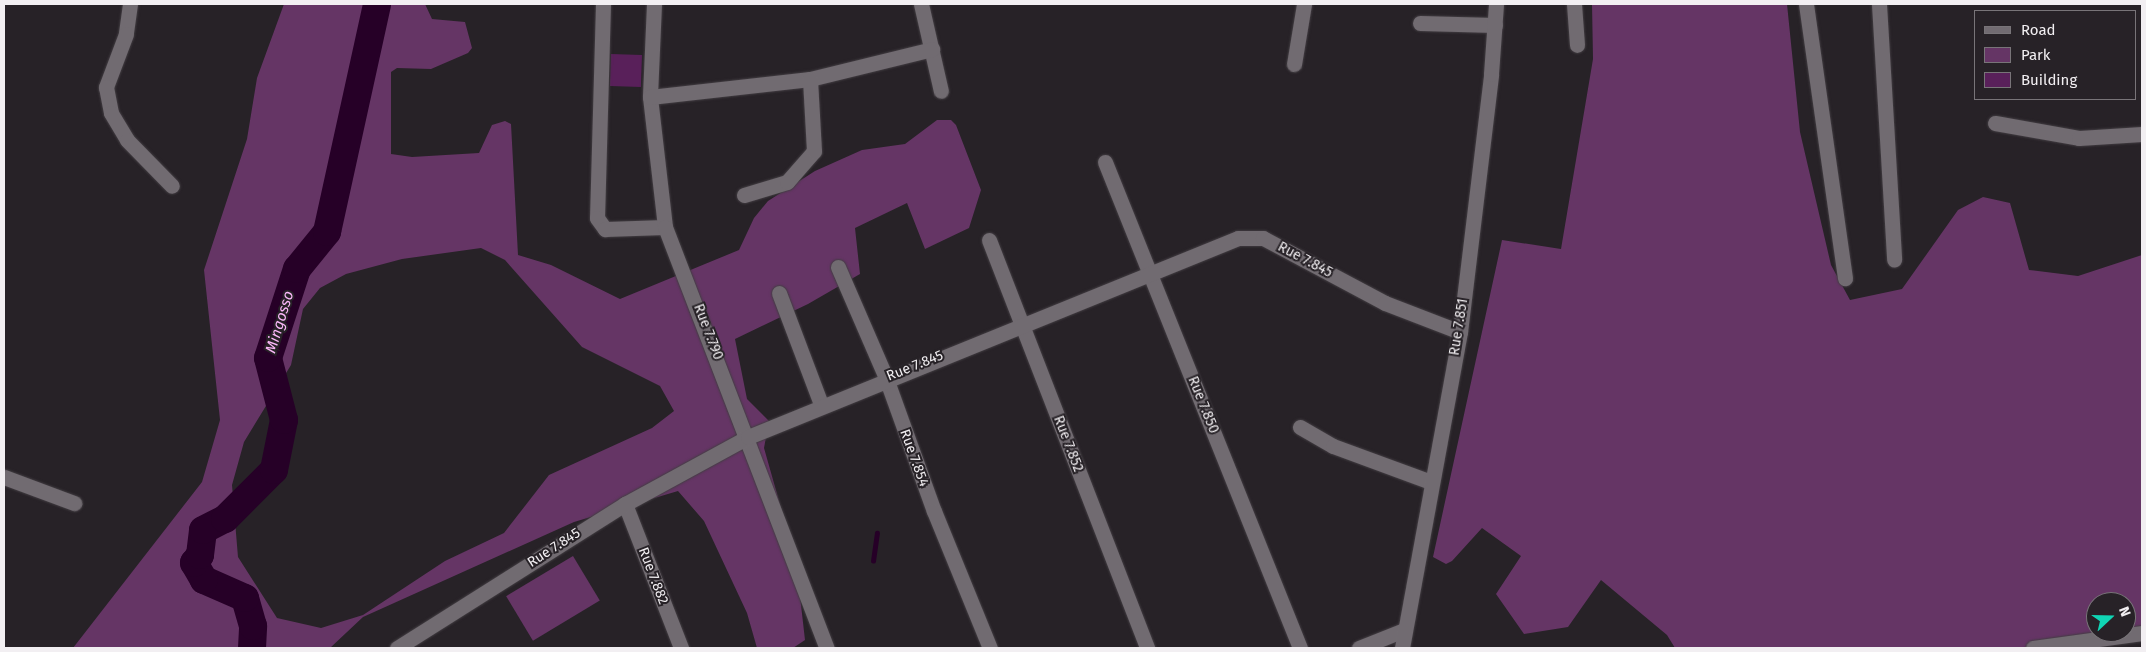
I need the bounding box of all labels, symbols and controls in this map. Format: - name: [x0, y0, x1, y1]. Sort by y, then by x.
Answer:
- legend: [1974, 10, 2136, 100]
- text: Road: [2021, 21, 2056, 39]
- text: Park: [2021, 46, 2051, 64]
- text: Building: [2021, 71, 2077, 89]
- street label: Rue 7.845: [1275, 239, 1335, 281]
- water label: Mingosso: [262, 289, 298, 355]
- street label: Rue 7.851: [1446, 297, 1472, 357]
- street label: Rue 7.790: [690, 302, 726, 362]
- street label: Rue 7.845: [884, 347, 946, 385]
- street label: Rue 7.850: [1184, 374, 1222, 436]
- street label: Rue 7.852: [1050, 413, 1086, 475]
- street label: Rue 7.854: [896, 427, 932, 489]
- street label: Rue 7.845: [524, 525, 584, 571]
- street label: Rue 7.882: [634, 545, 672, 607]
- north arrow: [2086, 592, 2136, 642]
- text: N: [2115, 604, 2134, 619]

